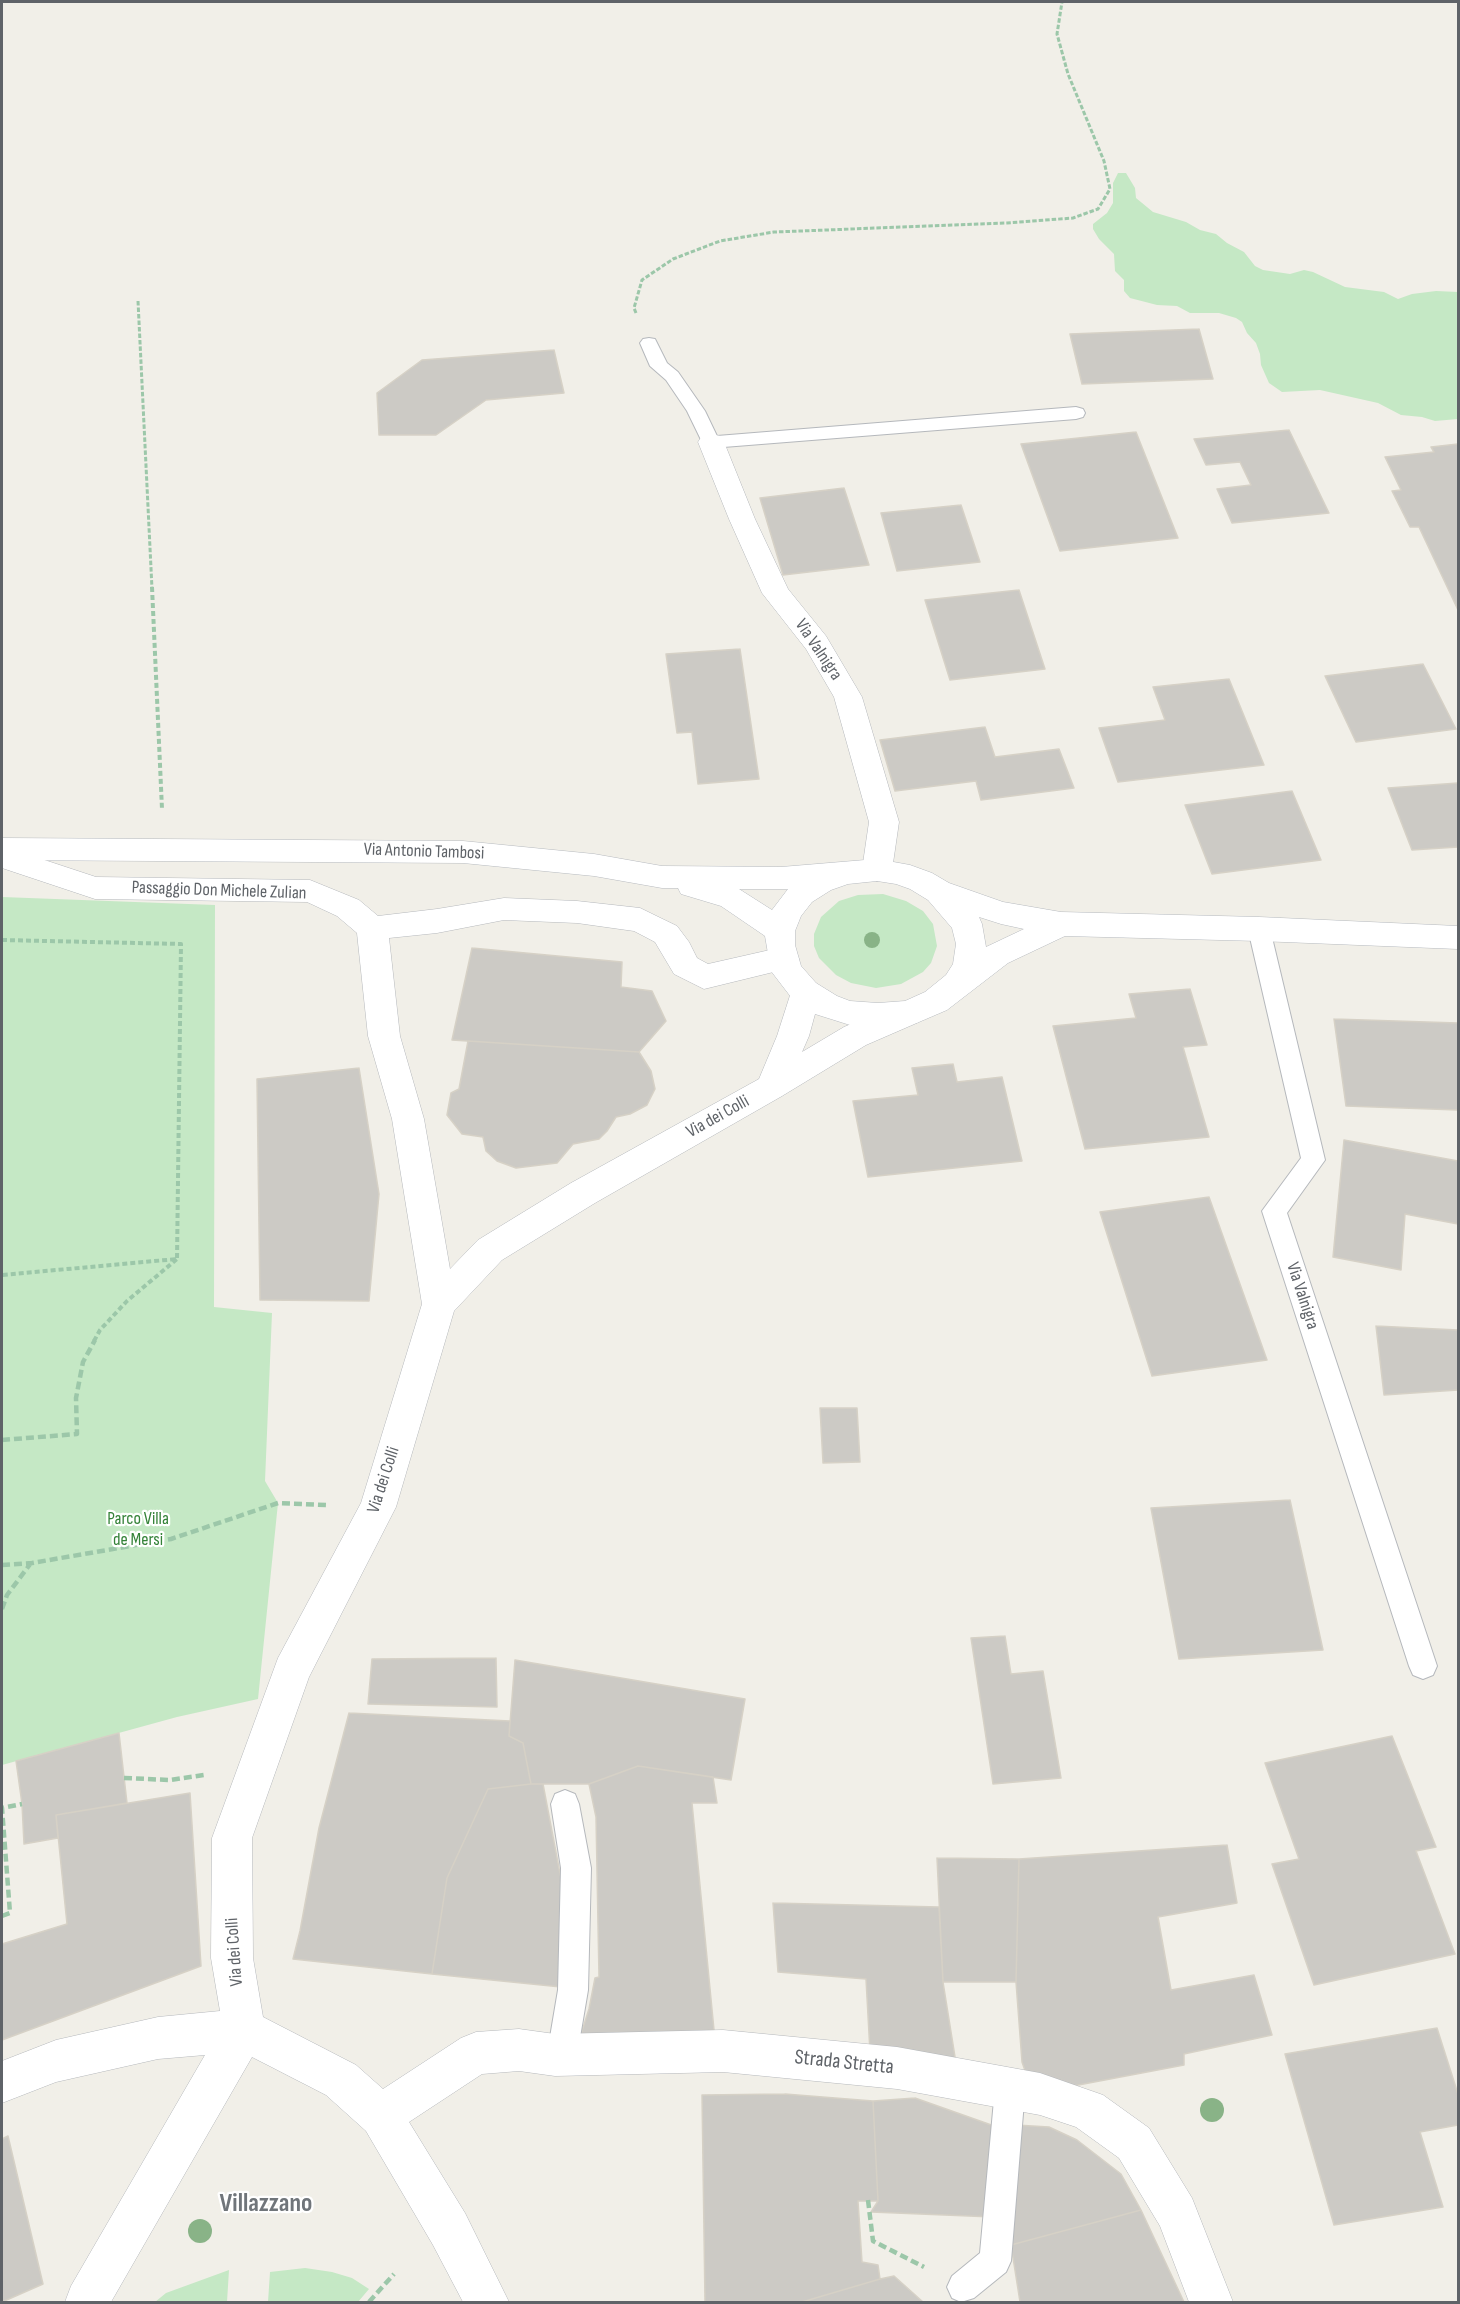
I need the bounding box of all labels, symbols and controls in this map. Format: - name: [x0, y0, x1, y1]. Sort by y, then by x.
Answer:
- street label: Via Valnigra: [790, 615, 846, 685]
- street label: Via Antonio Tambosi: [363, 839, 485, 865]
- street label: Passaggio Don Michele Zulian: [131, 877, 307, 905]
- street label: Via dei Colli: [683, 1091, 753, 1143]
- street label: Via Valnigra: [1281, 1260, 1323, 1332]
- street label: Via dei Colli: [363, 1444, 405, 1516]
- park label: Parco Villa de Mersi: [107, 1508, 169, 1550]
- street label: Via dei Colli: [222, 1917, 248, 1987]
- street label: Strada Stretta: [793, 2045, 895, 2081]
- district label: Villazzano: [220, 2188, 312, 2220]

